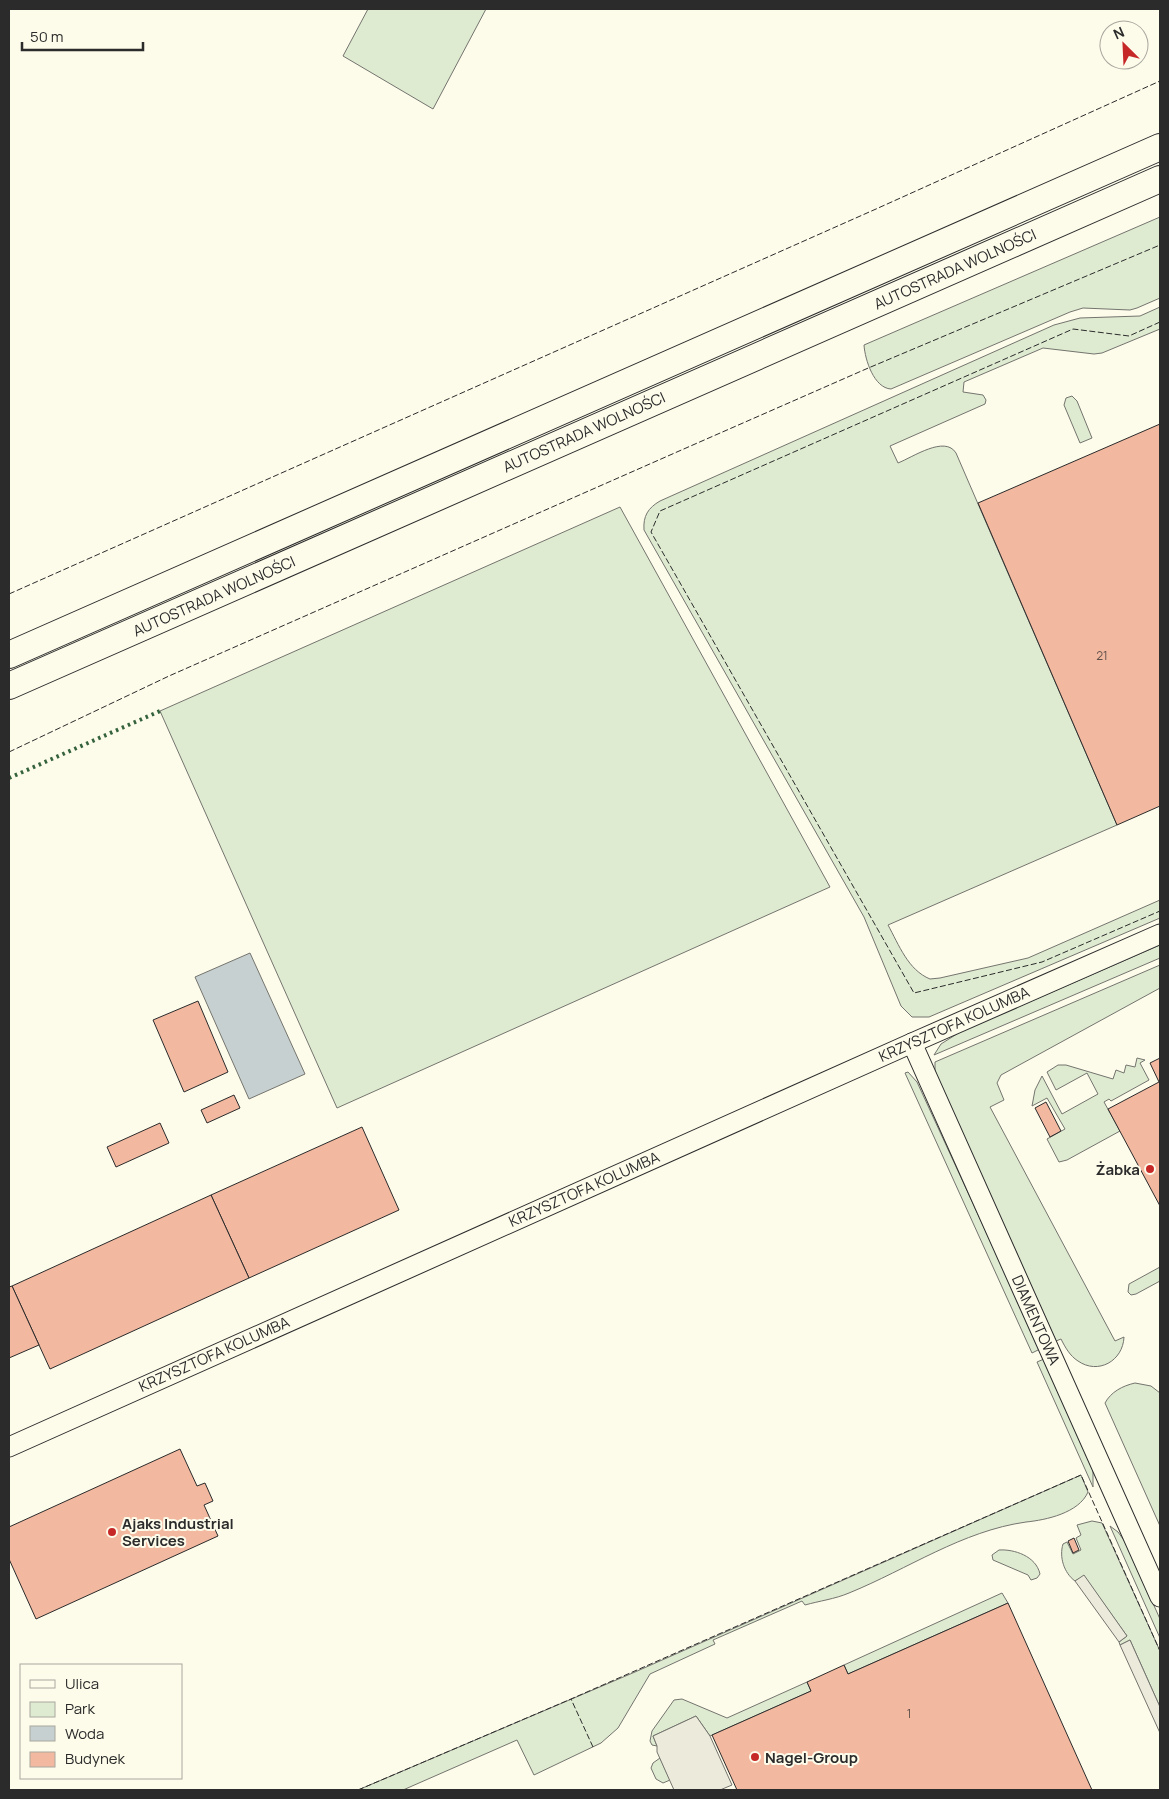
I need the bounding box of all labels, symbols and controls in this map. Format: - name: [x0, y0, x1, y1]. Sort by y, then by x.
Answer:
- scale bar: [22, 20, 144, 52]
- north arrow: [1099, 20, 1149, 70]
- text: N: [1110, 22, 1127, 43]
- text: 50 m: [30, 26, 64, 47]
- street label: AUTOSTRADA WOLNOŚCI: [870, 224, 1040, 314]
- street label: AUTOSTRADA WOLNOŚCI: [499, 387, 669, 477]
- street label: AUTOSTRADA WOLNOŚCI: [129, 551, 299, 641]
- house number: 21: [1096, 647, 1108, 664]
- street label: KRZYSZTOFA KOLUMBA: [875, 981, 1033, 1067]
- street label: KRZYSZTOFA KOLUMBA: [505, 1146, 663, 1232]
- place label: Żabka: [1095, 1159, 1140, 1180]
- marker: Żabka: [1144, 1163, 1156, 1175]
- street label: DIAMENTOWA: [1007, 1272, 1065, 1369]
- street label: KRZYSZTOFA KOLUMBA: [135, 1311, 293, 1397]
- place label: Ajaks Industrial Services: [122, 1513, 234, 1551]
- marker: Ajaks Industrial Services: [106, 1526, 118, 1538]
- legend: [20, 1664, 182, 1779]
- text: Ulica: [65, 1673, 99, 1694]
- text: Park: [65, 1698, 95, 1719]
- house number: 1: [907, 1705, 911, 1722]
- text: Woda: [65, 1723, 104, 1744]
- place label: Nagel-Group: [765, 1747, 858, 1768]
- text: Budynek: [65, 1748, 126, 1769]
- marker: Nagel-Group: [749, 1751, 761, 1763]

